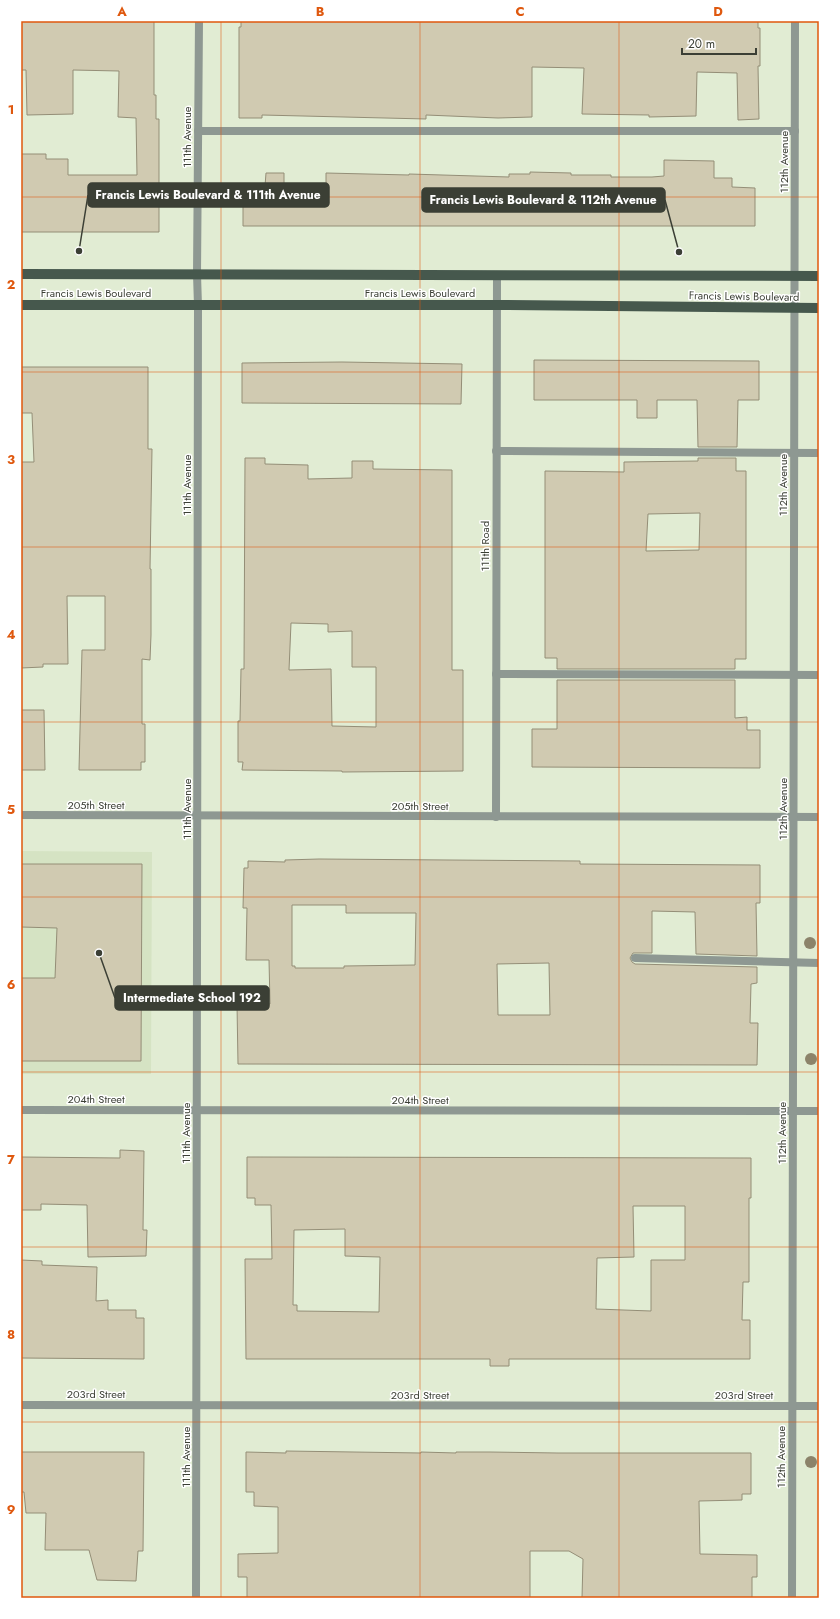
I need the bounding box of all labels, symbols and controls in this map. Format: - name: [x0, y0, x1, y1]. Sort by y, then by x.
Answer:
- text: A: [116, 2, 127, 21]
- text: B: [316, 2, 325, 21]
- text: C: [515, 2, 525, 21]
- text: D: [713, 2, 723, 21]
- scale bar: [682, 30, 756, 56]
- text: 20 m: [688, 35, 715, 53]
- text: 1: [8, 100, 14, 119]
- street label: 111th Avenue: [179, 106, 195, 167]
- street label: 112th Avenue: [776, 131, 792, 193]
- callout: Francis Lewis Boulevard & 111th Avenue: [88, 183, 329, 207]
- text: Francis Lewis Boulevard & 111th Avenue: [95, 186, 321, 204]
- callout: Francis Lewis Boulevard & 112th Avenue: [422, 188, 665, 212]
- text: Francis Lewis Boulevard & 112th Avenue: [429, 191, 657, 209]
- text: 2: [7, 275, 15, 294]
- street label: Francis Lewis Boulevard: [41, 285, 151, 301]
- street label: Francis Lewis Boulevard: [365, 285, 475, 301]
- street label: Francis Lewis Boulevard: [689, 287, 799, 305]
- text: 3: [7, 450, 15, 469]
- street label: 111th Avenue: [179, 454, 195, 515]
- street label: 112th Avenue: [775, 454, 791, 516]
- street label: 111th Road: [477, 521, 493, 571]
- text: 4: [6, 625, 16, 644]
- street label: 111th Avenue: [179, 778, 195, 839]
- street label: 112th Avenue: [775, 778, 791, 840]
- street label: 205th Street: [67, 797, 125, 813]
- street label: 205th Street: [391, 798, 449, 814]
- text: 5: [7, 800, 15, 819]
- text: 6: [7, 975, 16, 994]
- callout: Intermediate School 192: [115, 986, 269, 1010]
- text: Intermediate School 192: [123, 989, 261, 1007]
- street label: 204th Street: [67, 1091, 125, 1107]
- street label: 204th Street: [391, 1092, 449, 1108]
- street label: 111th Avenue: [178, 1102, 194, 1163]
- street label: 112th Avenue: [774, 1102, 790, 1164]
- text: 7: [7, 1150, 15, 1169]
- text: 8: [7, 1325, 15, 1344]
- street label: 203rd Street: [67, 1386, 126, 1402]
- street label: 203rd Street: [391, 1387, 450, 1403]
- street label: 203rd Street: [715, 1387, 774, 1403]
- street label: 111th Avenue: [178, 1426, 194, 1487]
- street label: 112th Avenue: [773, 1426, 789, 1488]
- text: 9: [7, 1500, 16, 1519]

